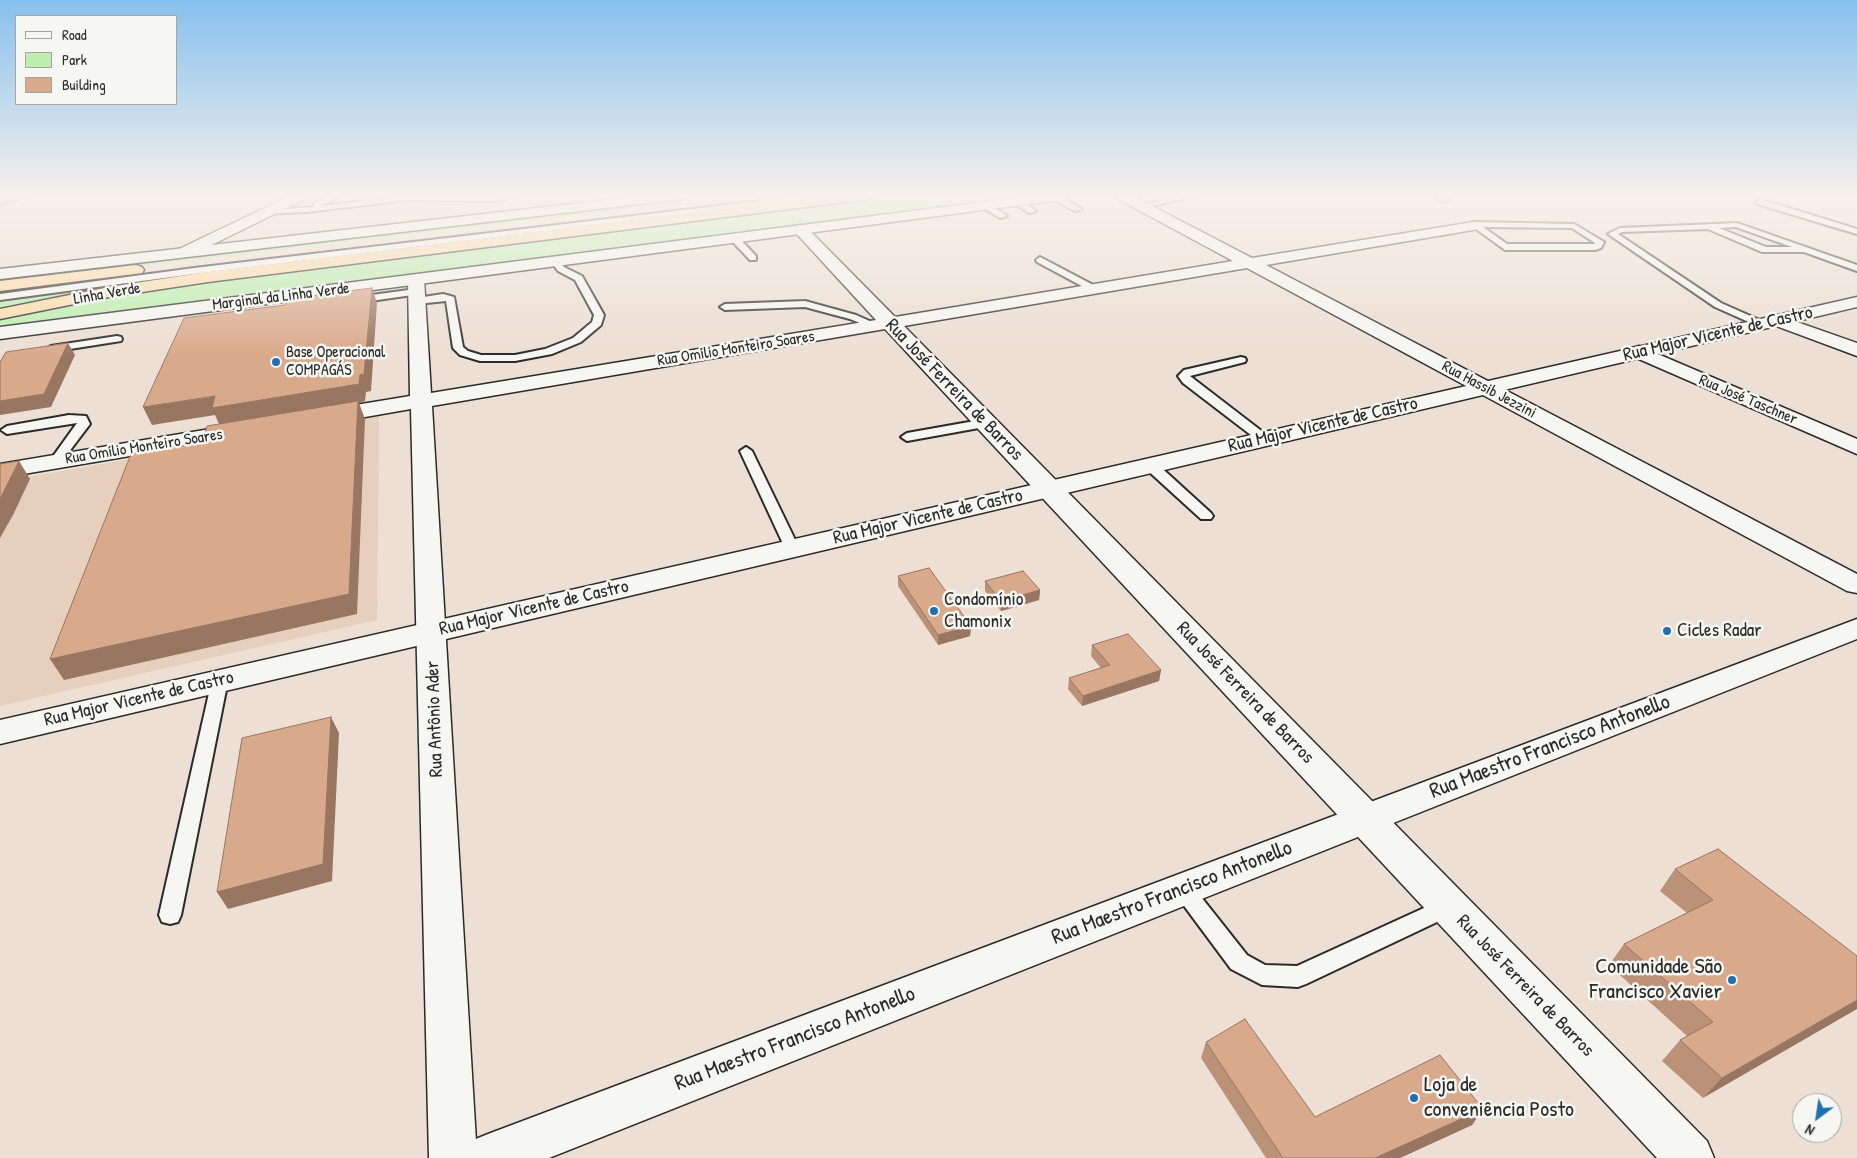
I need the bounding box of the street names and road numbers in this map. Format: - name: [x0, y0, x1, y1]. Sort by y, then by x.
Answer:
- street label: Linha Verde: [72, 279, 142, 309]
- street label: Marginal da Linha Verde: [211, 279, 351, 315]
- street label: Rua Major Vicente de Castro: [1621, 301, 1815, 367]
- street label: Rua José Ferreira de Barros: [880, 314, 1028, 466]
- street label: Rua Omílio Monteiro Soares: [656, 327, 816, 371]
- street label: Rua Hassib Jezzini: [1439, 357, 1539, 423]
- street label: Rua José Taschner: [1696, 371, 1800, 429]
- street label: Rua Major Vicente de Castro: [1226, 392, 1420, 458]
- street label: Rua Omílio Monteiro Soares: [64, 425, 224, 469]
- street label: Rua Major Vicente de Castro: [831, 484, 1025, 550]
- street label: Rua Major Vicente de Castro: [437, 575, 631, 641]
- street label: Rua José Ferreira de Barros: [1171, 617, 1319, 769]
- street label: Rua Antônio Ader: [422, 660, 448, 778]
- street label: Rua Major Vicente de Castro: [42, 666, 236, 732]
- street label: Rua Maestro Francisco Antonello: [1426, 689, 1674, 805]
- street label: Rua Maestro Francisco Antonello: [1048, 835, 1296, 951]
- street label: Rua José Ferreira de Barros: [1451, 910, 1599, 1062]
- street label: Rua Maestro Francisco Antonello: [671, 981, 919, 1097]

